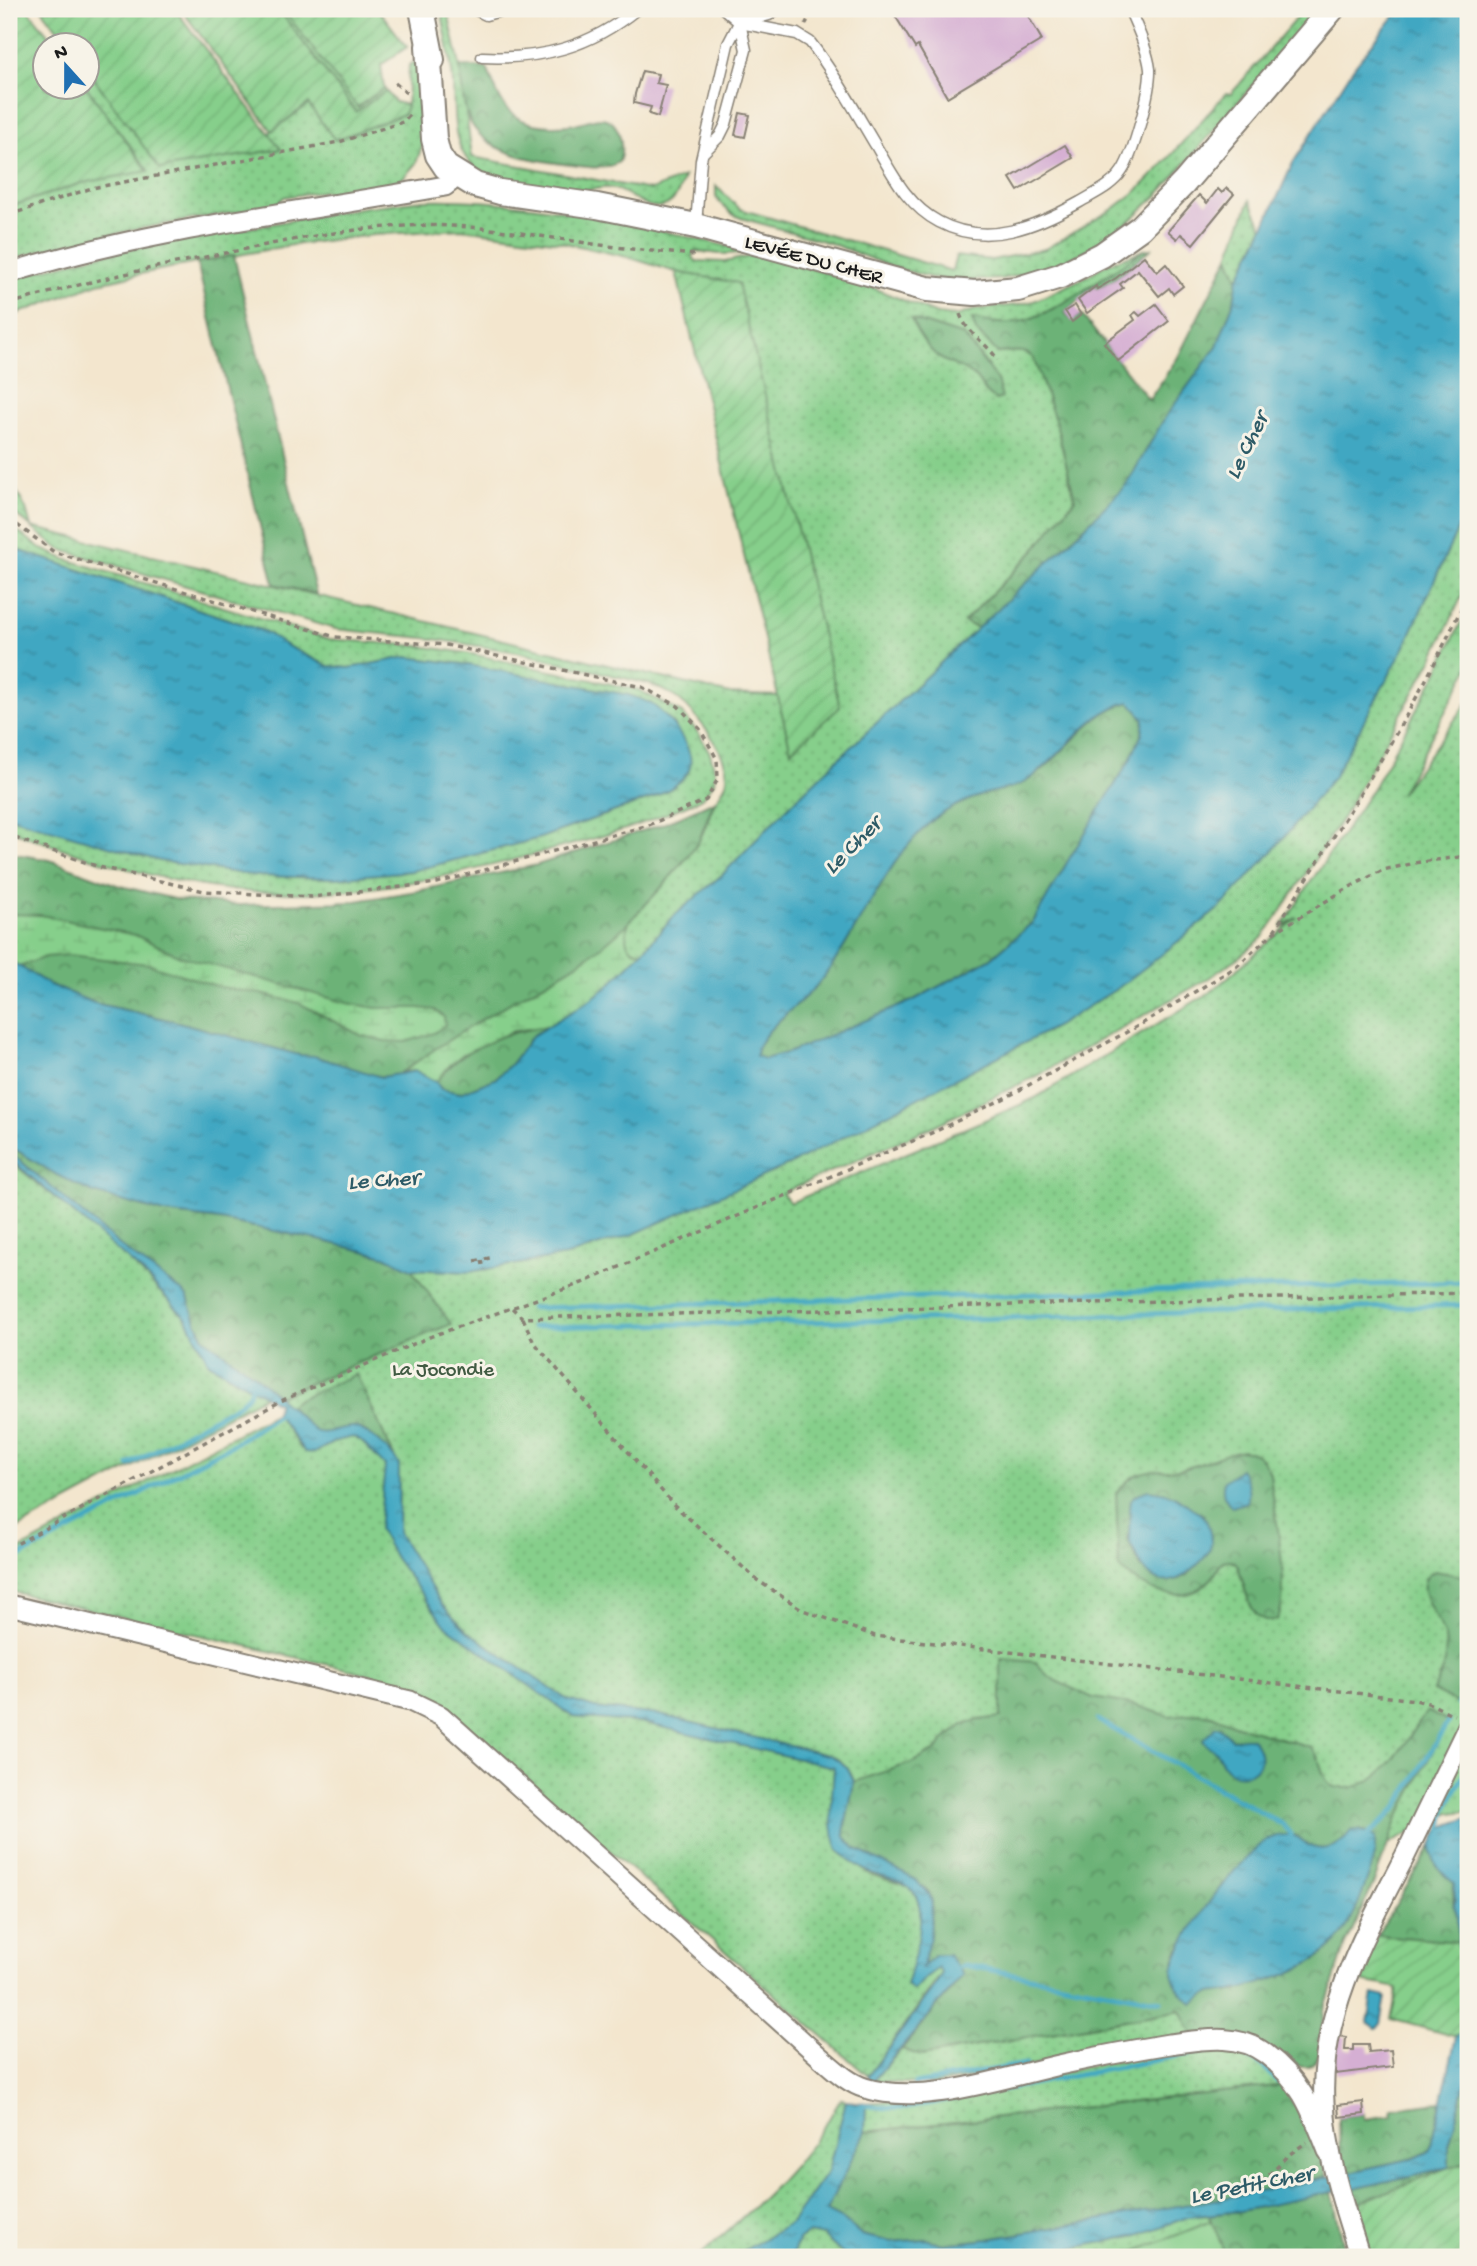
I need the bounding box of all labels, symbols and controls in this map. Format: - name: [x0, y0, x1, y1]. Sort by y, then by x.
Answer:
- north arrow: [32, 32, 102, 102]
- text: N: [51, 40, 71, 66]
- street label: LEVÉE DU CHER: [741, 231, 886, 292]
- water label: Le Cher: [1221, 405, 1278, 484]
- water label: Le Cher: [819, 809, 891, 881]
- water label: Le Cher: [347, 1165, 424, 1197]
- park label: La Jocondie: [392, 1359, 495, 1384]
- water label: Le Petit Cher: [1188, 2160, 1320, 2212]

